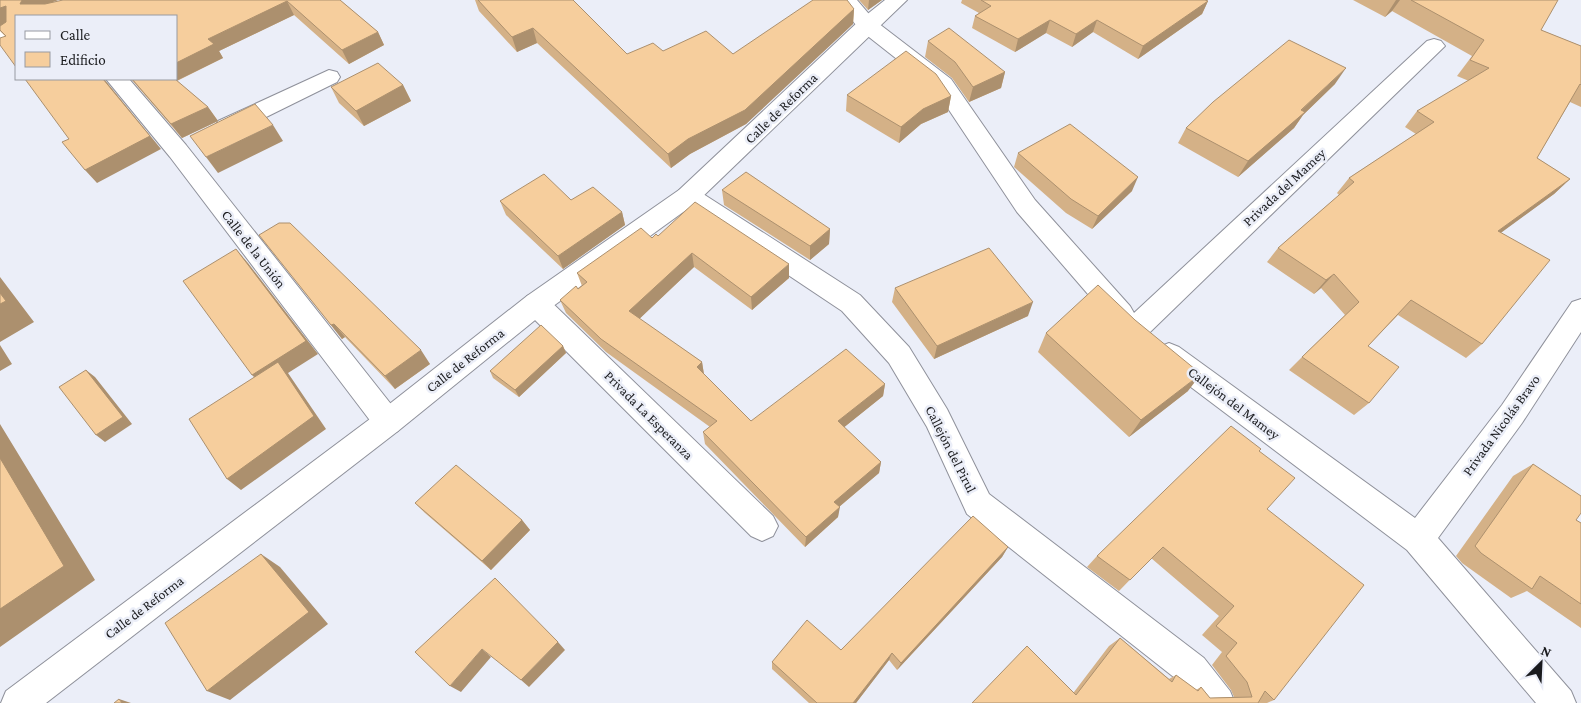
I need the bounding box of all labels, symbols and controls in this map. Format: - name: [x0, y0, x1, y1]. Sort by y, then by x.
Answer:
- legend: [15, 15, 178, 80]
- text: Calle: [60, 27, 91, 43]
- text: Edificio: [60, 52, 106, 68]
- street label: Calle de Reforma: [741, 69, 821, 147]
- street label: Privada del Mamey: [1240, 144, 1329, 229]
- street label: Calle de la Unión: [219, 207, 290, 292]
- street label: Calle de Reforma: [423, 324, 508, 395]
- street label: Callejón del Mamey: [1184, 363, 1283, 444]
- street label: Privada La Esperanza: [601, 367, 697, 463]
- street label: Privada Nicolás Bravo: [1459, 371, 1543, 479]
- street label: Callejón del Pirul: [921, 403, 980, 496]
- street label: Calle de Reforma: [101, 572, 187, 642]
- north arrow: [1516, 638, 1566, 688]
- text: N: [1539, 642, 1554, 661]

